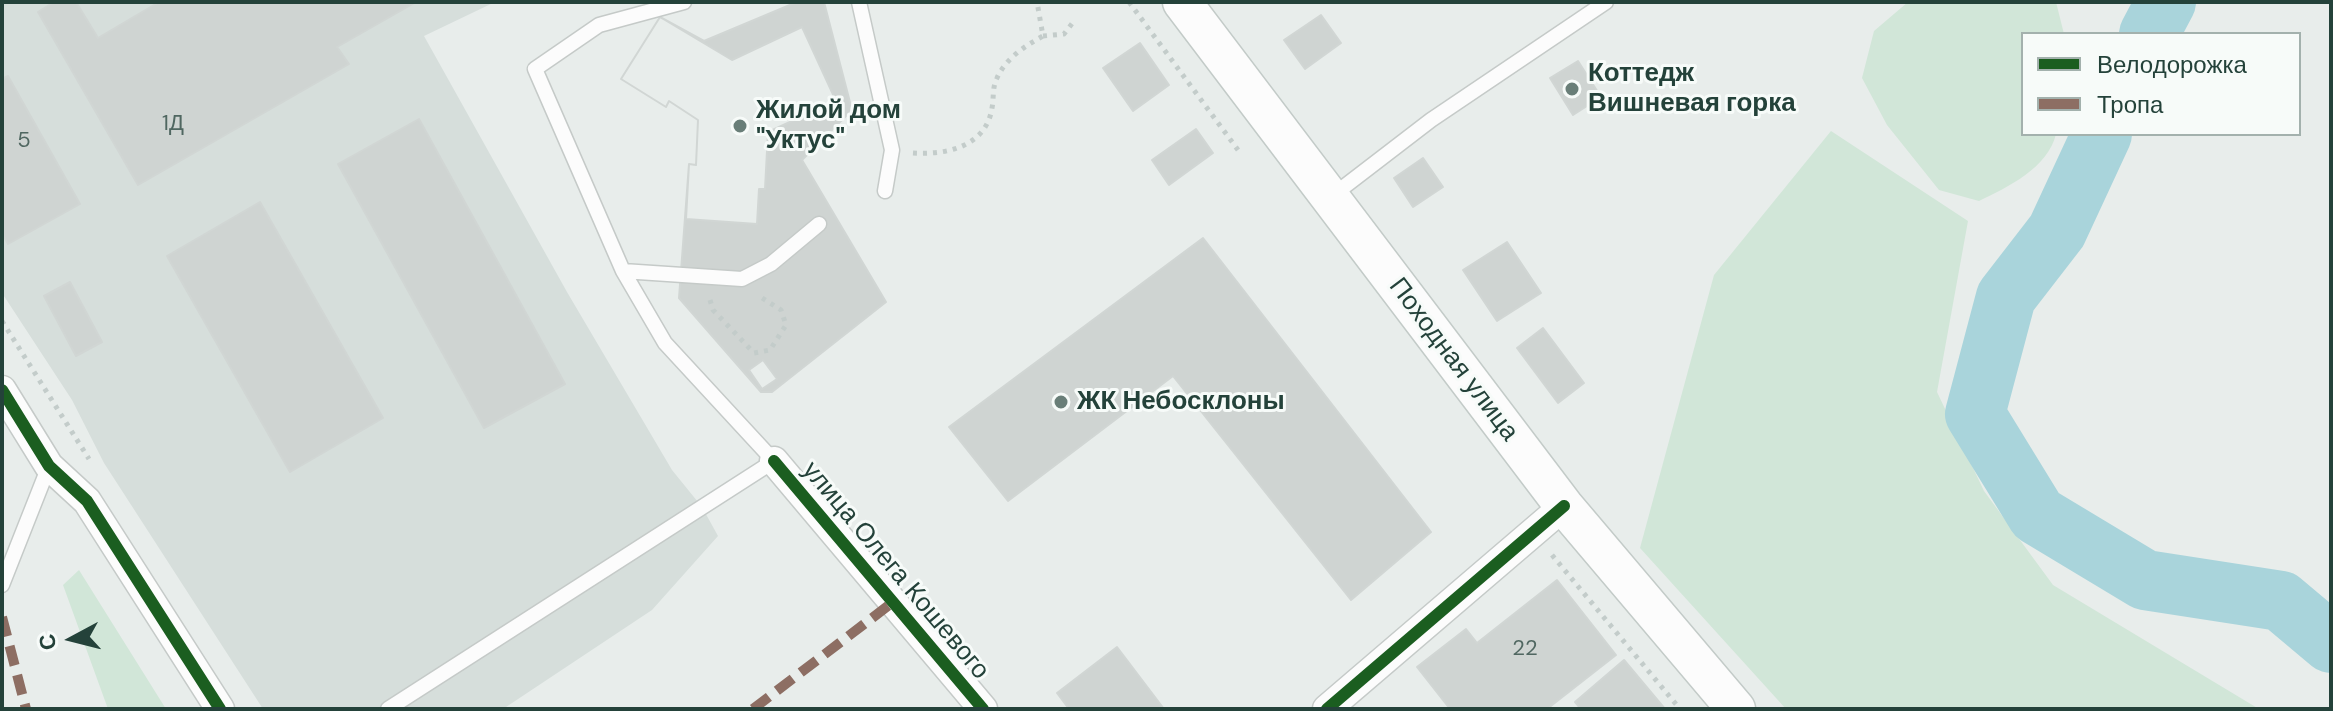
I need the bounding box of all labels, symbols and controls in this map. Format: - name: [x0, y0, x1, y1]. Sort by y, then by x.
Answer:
- legend: [2021, 32, 2301, 136]
- text: Велодорожка: [2097, 49, 2247, 80]
- place label: Коттедж Вишневая горка: [1588, 58, 1796, 120]
- marker: Коттедж Вишневая горка: [1563, 80, 1581, 98]
- text: Тропа: [2097, 89, 2163, 120]
- place label: Жилой дом "Уктус": [756, 95, 901, 156]
- house number: 1Д: [162, 111, 184, 137]
- marker: Жилой дом "Уктус": [731, 117, 749, 135]
- house number: 5: [17, 128, 31, 154]
- street label: Походная улица: [1382, 272, 1524, 448]
- place label: ЖК Небосклоны: [1077, 386, 1285, 418]
- marker: ЖК Небосклоны: [1052, 393, 1070, 411]
- street label: улица Олега Кошевого: [795, 456, 995, 686]
- north arrow: [32, 599, 112, 679]
- text: С: [32, 632, 63, 652]
- house number: 22: [1512, 636, 1538, 662]

